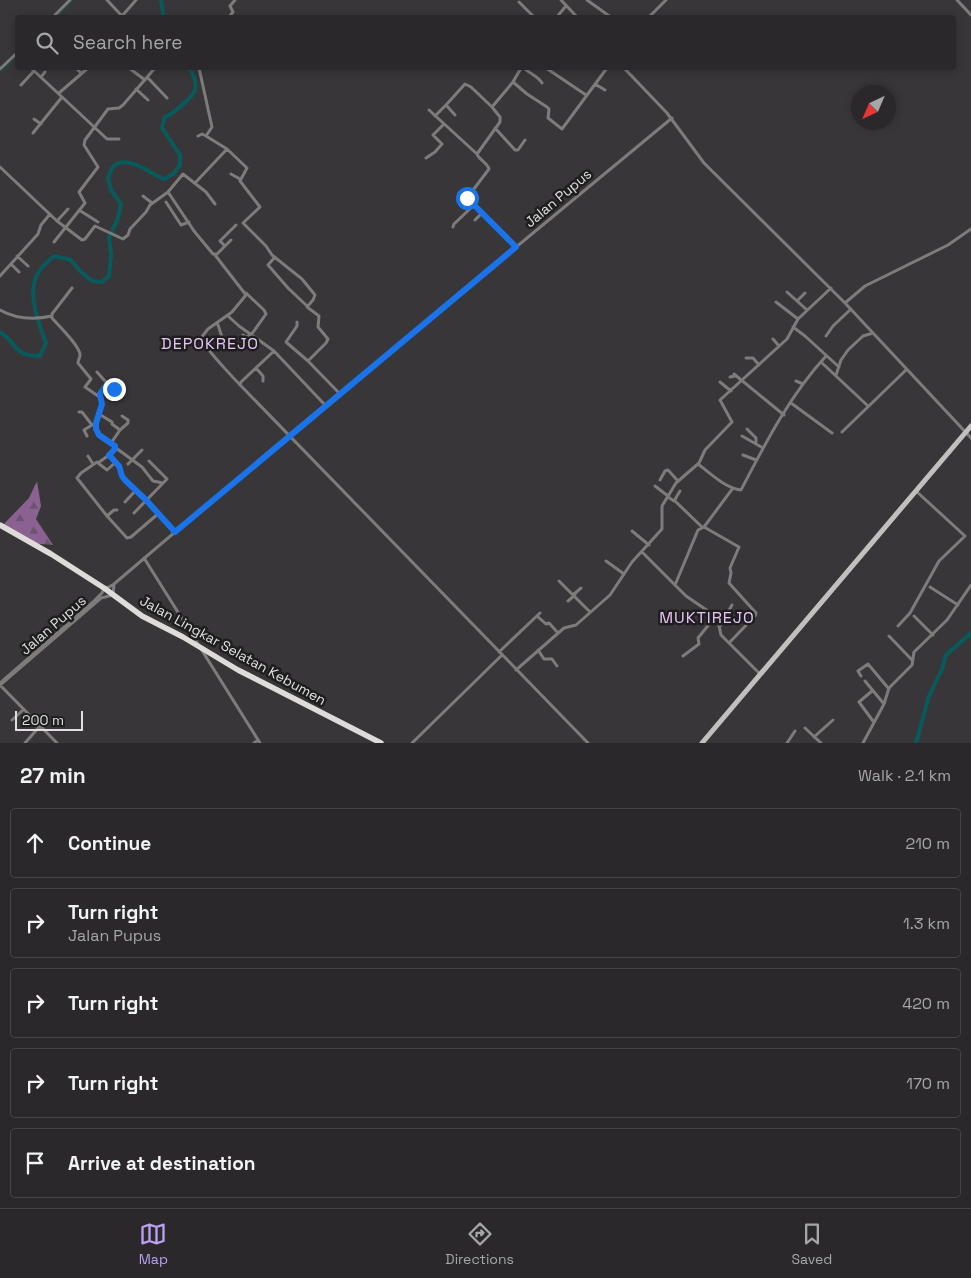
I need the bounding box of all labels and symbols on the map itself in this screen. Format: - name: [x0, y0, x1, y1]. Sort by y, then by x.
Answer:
- north arrow: [851, 85, 896, 130]
- street label: Jalan Pupus: [521, 165, 595, 231]
- route start: [456, 187, 479, 210]
- district label: DEPOKREJO: [161, 333, 259, 354]
- route end: [103, 378, 126, 401]
- street label: Jalan Pupus: [16, 591, 90, 659]
- street label: Jalan Lingkar Selatan Kebumen: [137, 591, 329, 709]
- district label: MUKTIREJO: [659, 607, 755, 628]
- scale bar: [15, 708, 82, 731]

